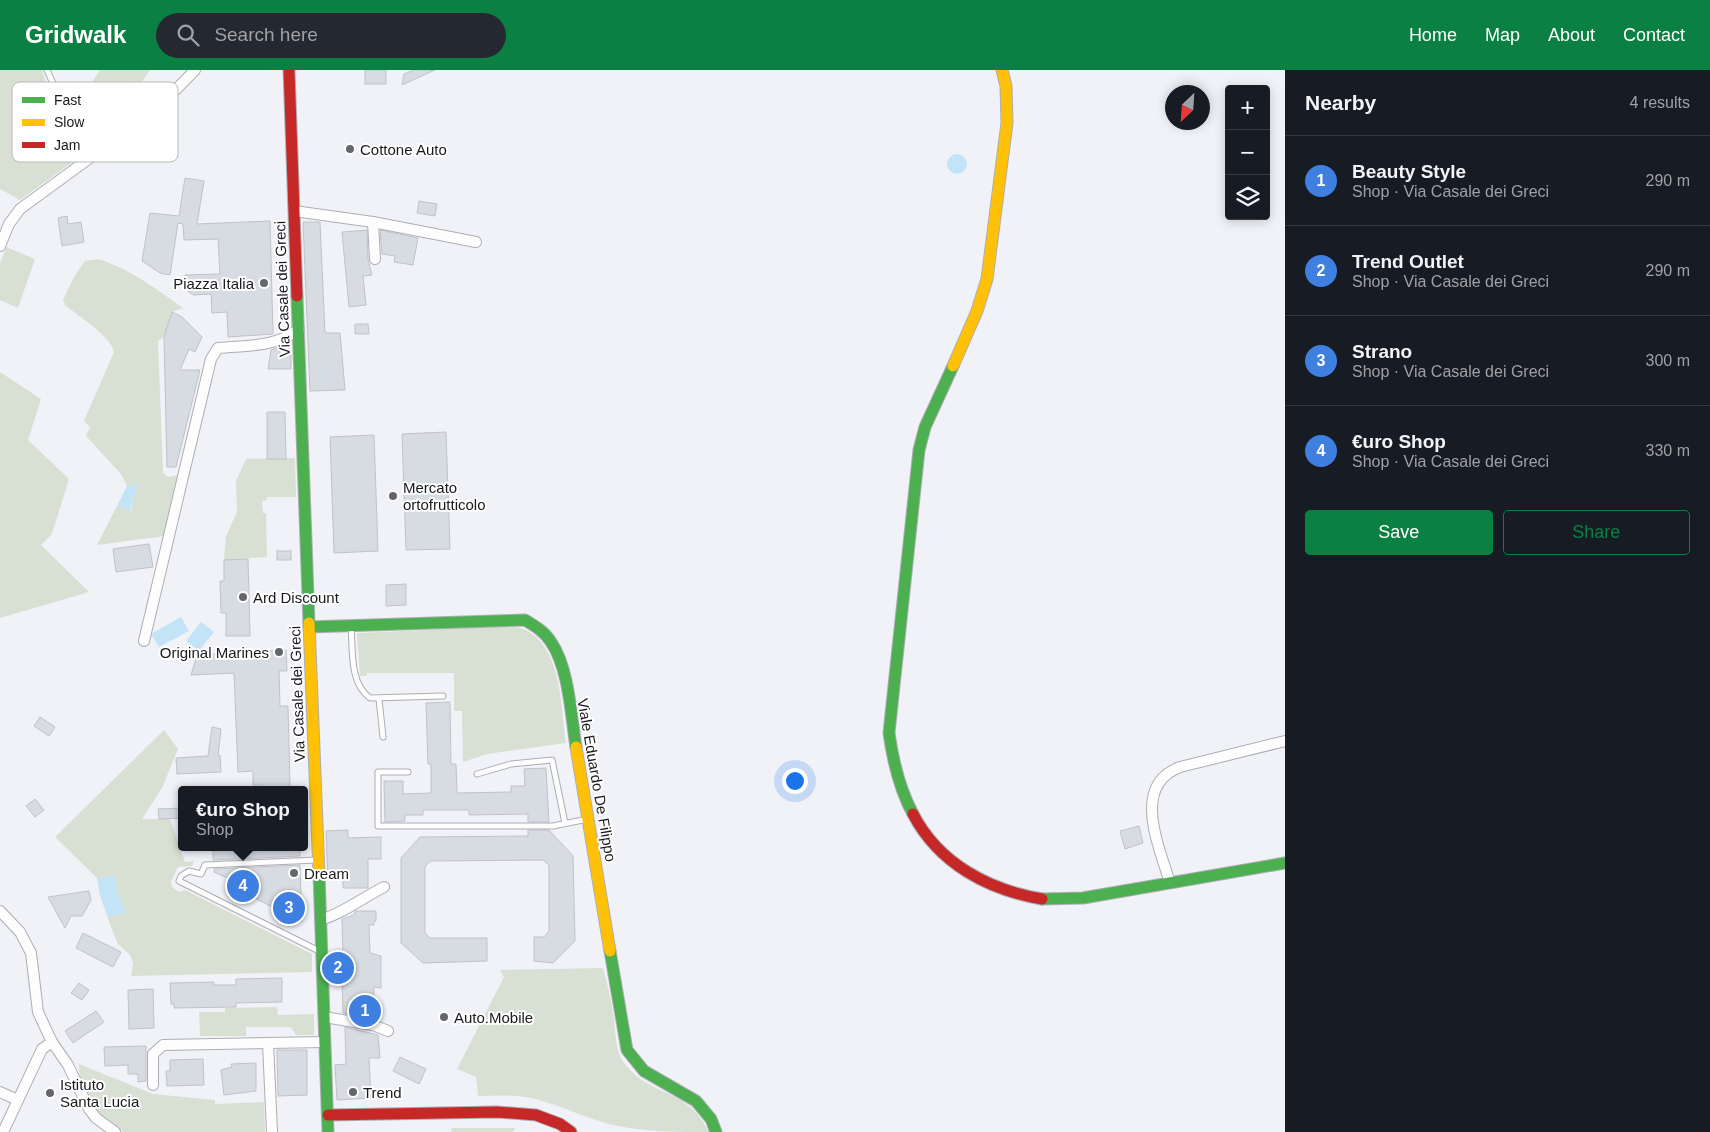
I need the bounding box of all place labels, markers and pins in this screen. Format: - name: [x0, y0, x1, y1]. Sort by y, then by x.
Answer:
- place label: Cottone Auto: [360, 141, 447, 158]
- marker: Cottone Auto: [344, 143, 356, 155]
- place label: Piazza Italia: [173, 275, 255, 292]
- marker: Piazza Italia: [258, 277, 270, 289]
- place label: Mercato ortofrutticolo: [403, 479, 486, 513]
- marker: Mercato ortofrutticolo: [387, 490, 399, 502]
- place label: Ard Discount: [253, 589, 340, 606]
- marker: Ard Discount: [237, 591, 249, 603]
- place label: Original Marines: [160, 644, 269, 661]
- marker: Original Marines: [273, 646, 285, 658]
- place label: Dream: [304, 865, 349, 882]
- pin: 4: [227, 867, 259, 905]
- marker: Dream: [288, 867, 300, 879]
- pin: 3: [273, 889, 305, 927]
- pin: 2: [322, 949, 354, 987]
- pin: 1: [349, 992, 381, 1030]
- place label: Auto.Mobile: [454, 1009, 533, 1026]
- marker: Auto.Mobile: [438, 1011, 450, 1023]
- place label: Istituto Santa Lucia: [60, 1076, 140, 1110]
- place label: Trend: [363, 1084, 402, 1101]
- marker: Trend: [347, 1086, 359, 1098]
- marker: Istituto Santa Lucia: [44, 1087, 56, 1099]

